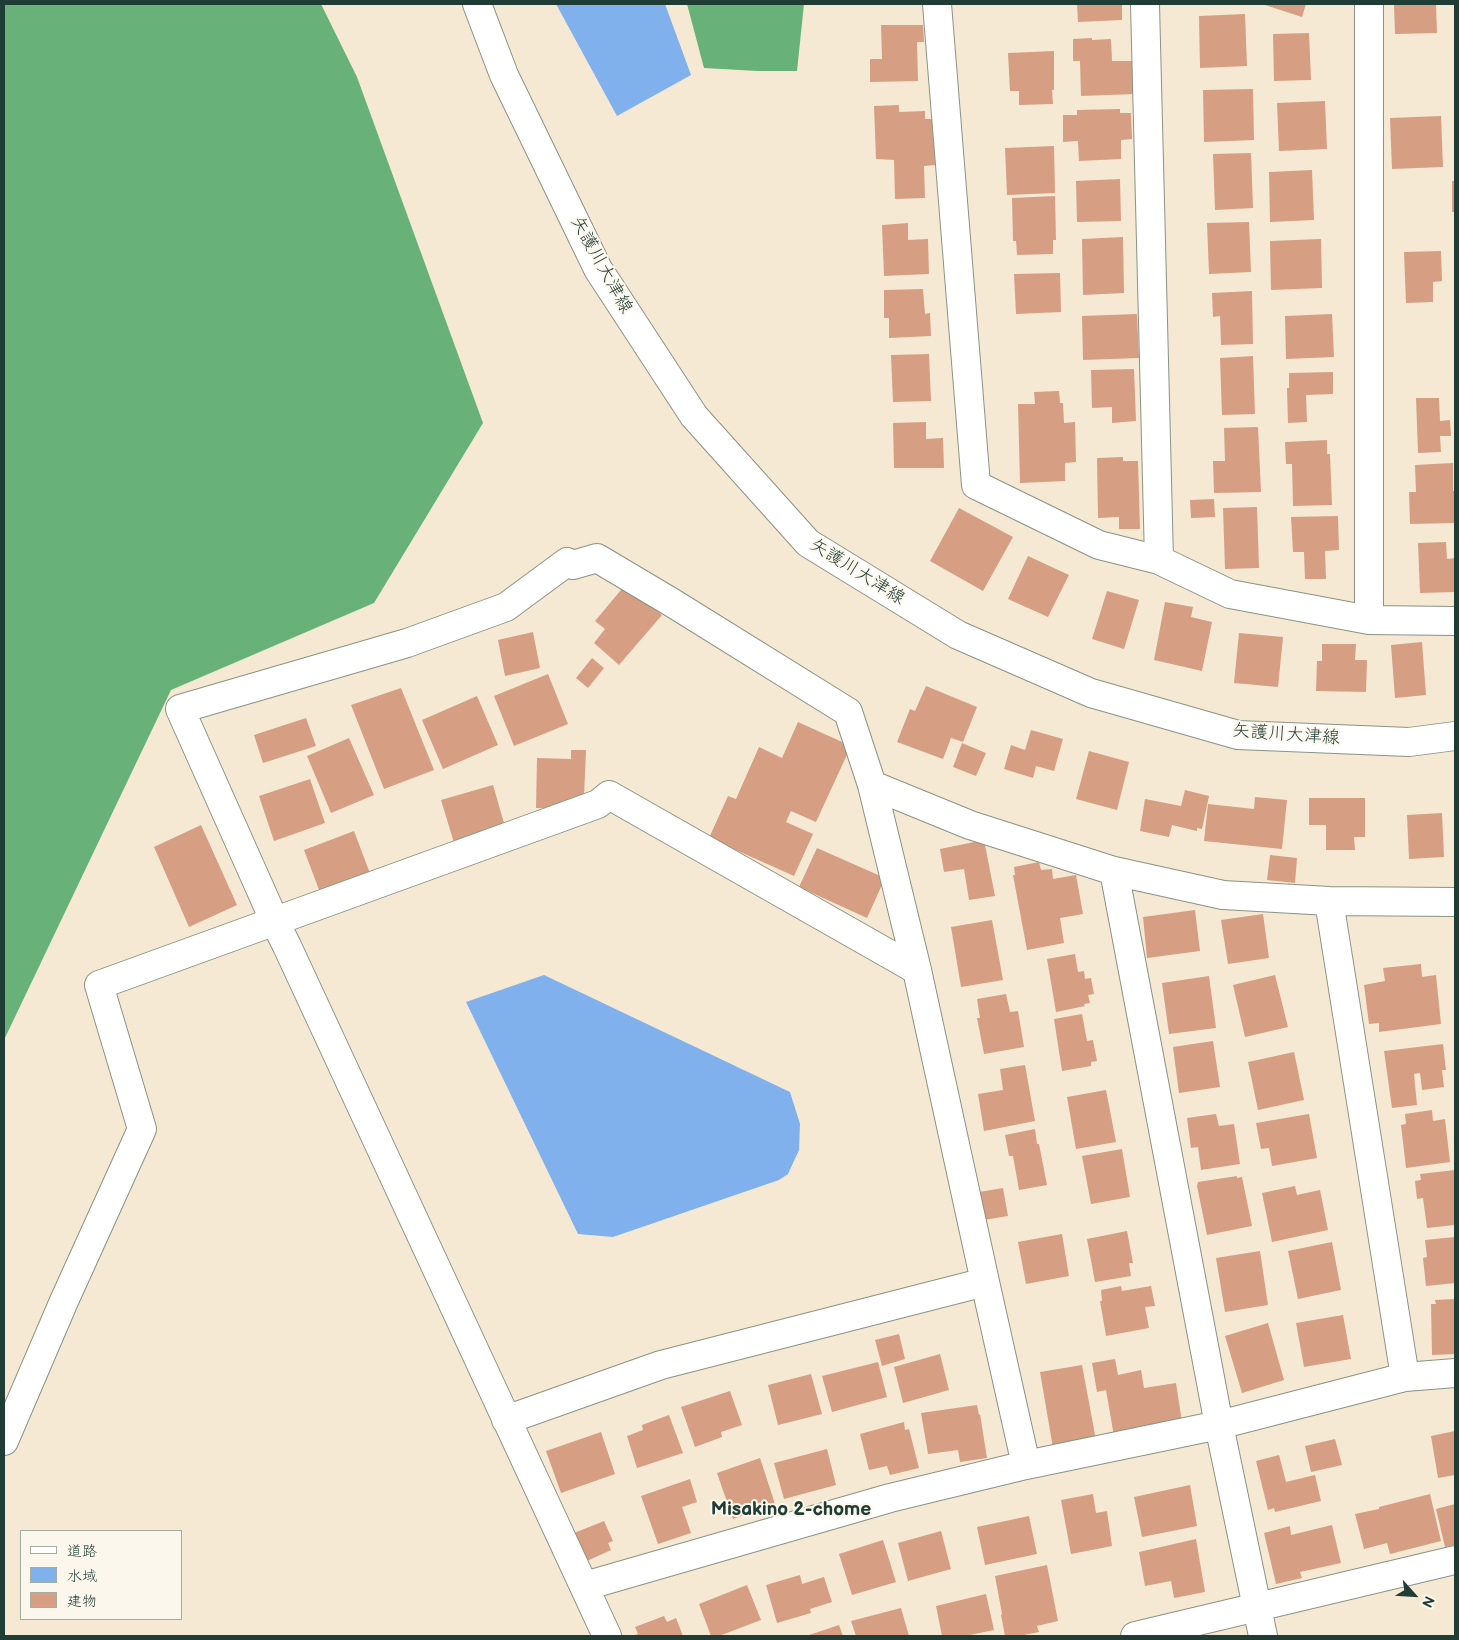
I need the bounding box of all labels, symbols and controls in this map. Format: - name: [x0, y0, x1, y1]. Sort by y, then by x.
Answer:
- street label: 矢護川大津線: [565, 213, 637, 317]
- street label: 矢護川大津線: [805, 534, 909, 610]
- street label: 矢護川大津線: [1231, 720, 1341, 750]
- district label: Misakino 2-chome: [711, 1499, 871, 1521]
- legend: [20, 1530, 182, 1620]
- text: 道路: [67, 1542, 97, 1561]
- text: 水域: [67, 1567, 97, 1586]
- north arrow: [1389, 1570, 1439, 1620]
- text: 建物: [67, 1592, 97, 1611]
- text: N: [1418, 1593, 1438, 1610]

